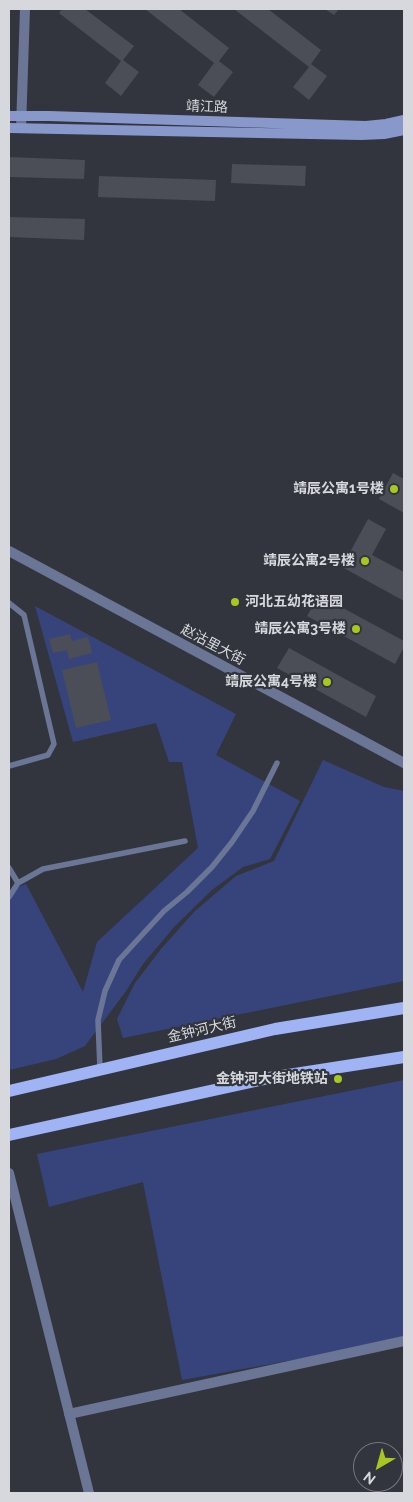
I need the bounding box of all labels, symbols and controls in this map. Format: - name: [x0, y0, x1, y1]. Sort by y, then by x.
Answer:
- street label: 靖江路: [186, 98, 228, 116]
- place label: 靖辰公寓1号楼: [293, 481, 384, 497]
- marker: 靖辰公寓1号楼: [388, 483, 400, 495]
- place label: 靖辰公寓2号楼: [263, 553, 355, 569]
- marker: 靖辰公寓2号楼: [359, 555, 371, 567]
- place label: 河北五幼花语园: [245, 594, 343, 610]
- marker: 河北五幼花语园: [229, 596, 241, 608]
- street label: 赵沽里大街: [178, 621, 248, 669]
- place label: 靖辰公寓3号楼: [254, 621, 346, 637]
- marker: 靖辰公寓3号楼: [350, 623, 362, 635]
- place label: 靖辰公寓4号楼: [225, 674, 317, 690]
- marker: 靖辰公寓4号楼: [321, 676, 333, 688]
- street label: 金钟河大街: [166, 1014, 238, 1046]
- place label: 金钟河大街地铁站: [216, 1071, 328, 1087]
- marker: 金钟河大街地铁站: [332, 1073, 344, 1085]
- north arrow: [353, 1442, 403, 1492]
- text: N: [360, 1468, 379, 1488]

